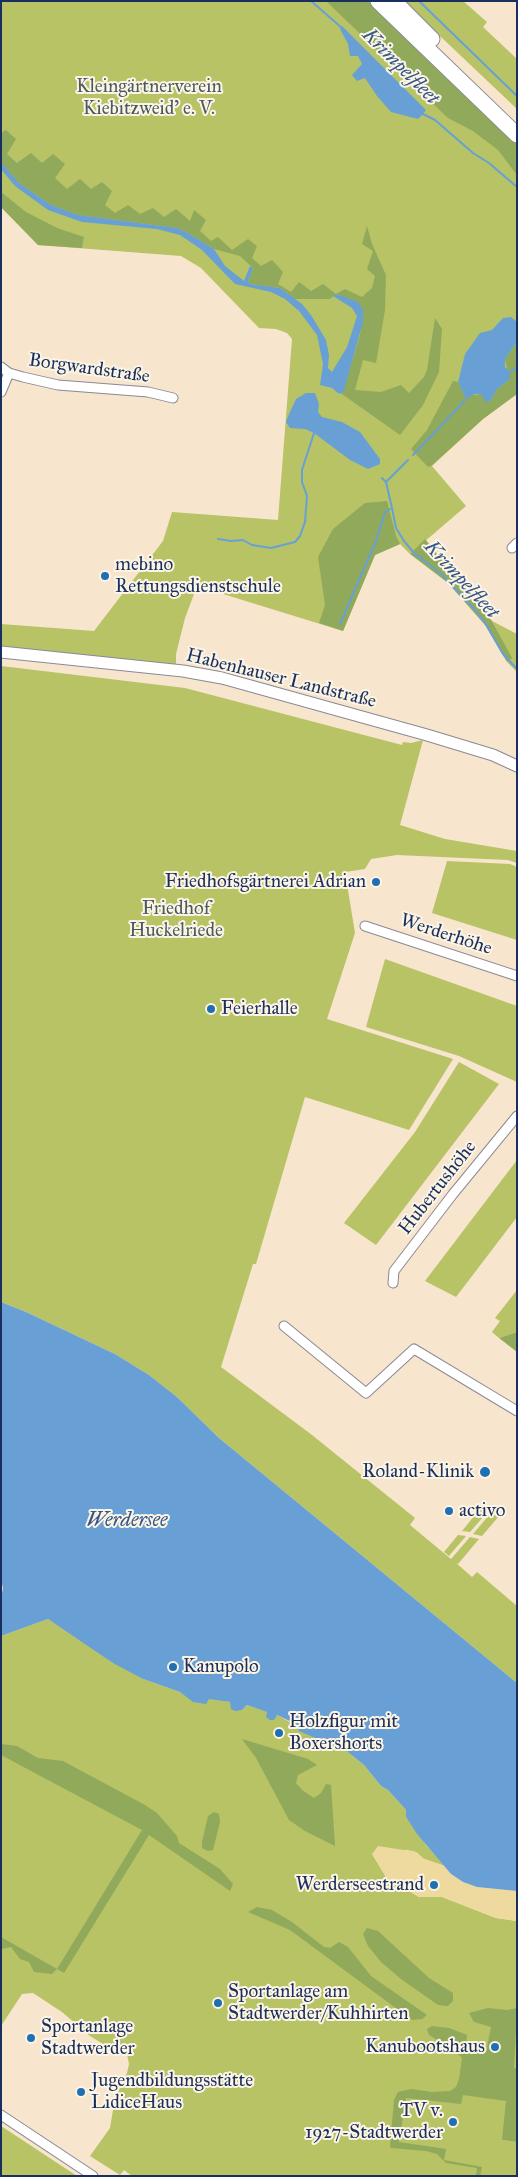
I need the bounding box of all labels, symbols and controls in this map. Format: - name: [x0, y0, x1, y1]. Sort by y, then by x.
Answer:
- water label: Krimpelfleet: [357, 24, 443, 110]
- park label: Kleingärtnerverein Kiebitzweid' e. V.: [76, 76, 222, 120]
- street label: Borgwardstraße: [27, 349, 151, 389]
- water label: Krimpelfleet: [419, 536, 503, 624]
- place label: mebino Rettungsdienstschule: [115, 554, 281, 598]
- marker: mebino Rettungsdienstschule: [99, 570, 111, 582]
- street label: Habenhauser Landstraße: [184, 644, 378, 714]
- place label: Friedhofsgärtnerei Adrian: [165, 871, 366, 893]
- marker: Friedhofsgärtnerei Adrian: [370, 876, 382, 888]
- park label: Friedhof Huckelriede: [129, 898, 223, 942]
- street label: Werderhöhe: [397, 909, 495, 961]
- place label: Feierhalle: [221, 998, 298, 1020]
- marker: Feierhalle: [205, 1003, 217, 1015]
- street label: Hubertushöhe: [394, 1136, 482, 1240]
- place label: Roland-Klinik: [362, 1461, 474, 1483]
- marker: Roland-Klinik: [478, 1465, 492, 1479]
- place label: activo: [459, 1500, 505, 1522]
- marker: activo: [443, 1505, 455, 1517]
- water label: Werdersee: [87, 1509, 167, 1533]
- place label: Kanupolo: [183, 1656, 259, 1678]
- marker: Kanupolo: [167, 1661, 179, 1673]
- place label: Holzfigur mit Boxershorts: [289, 1711, 398, 1755]
- marker: Holzfigur mit Boxershorts: [273, 1727, 285, 1739]
- place label: Werderseestrand: [296, 1874, 424, 1896]
- marker: Werderseestrand: [428, 1879, 440, 1891]
- place label: Sportanlage am Stadtwerder/Kuhhirten: [228, 1981, 408, 2025]
- marker: Sportanlage am Stadtwerder/Kuhhirten: [212, 1997, 224, 2009]
- place label: Sportanlage Stadtwerder: [41, 2016, 135, 2060]
- marker: Sportanlage Stadtwerder: [25, 2032, 37, 2044]
- place label: Kanubootshaus: [365, 2036, 485, 2058]
- marker: Kanubootshaus: [489, 2041, 501, 2053]
- place label: Jugendbildungsstätte LidiceHaus: [91, 2070, 253, 2114]
- marker: Jugendbildungsstätte LidiceHaus: [75, 2086, 87, 2098]
- place label: TV v. 1927-Stadtwerder: [305, 2100, 443, 2144]
- marker: TV v. 1927-Stadtwerder: [447, 2116, 459, 2128]

